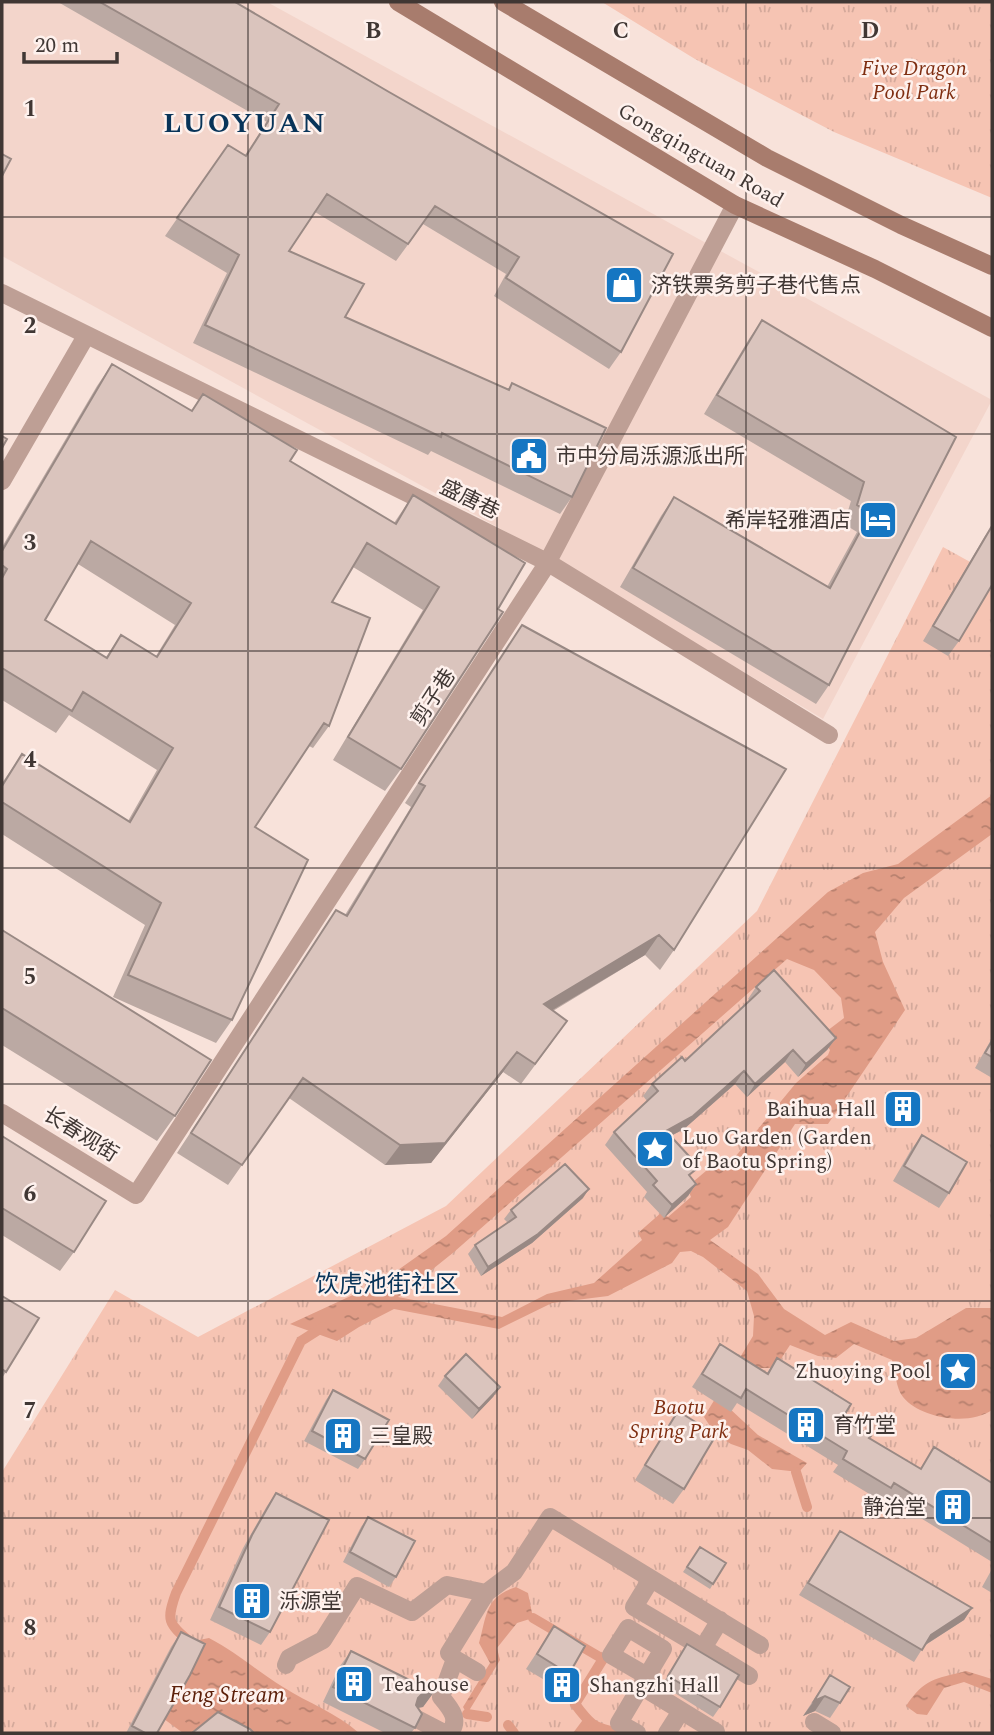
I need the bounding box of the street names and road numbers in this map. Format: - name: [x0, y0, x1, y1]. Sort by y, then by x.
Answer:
- street label: Gongqingtuan Road: [612, 95, 789, 216]
- street label: 盛唐巷: [434, 472, 505, 528]
- street label: 剪子巷: [403, 662, 464, 733]
- street label: 长春观街: [36, 1099, 125, 1171]

